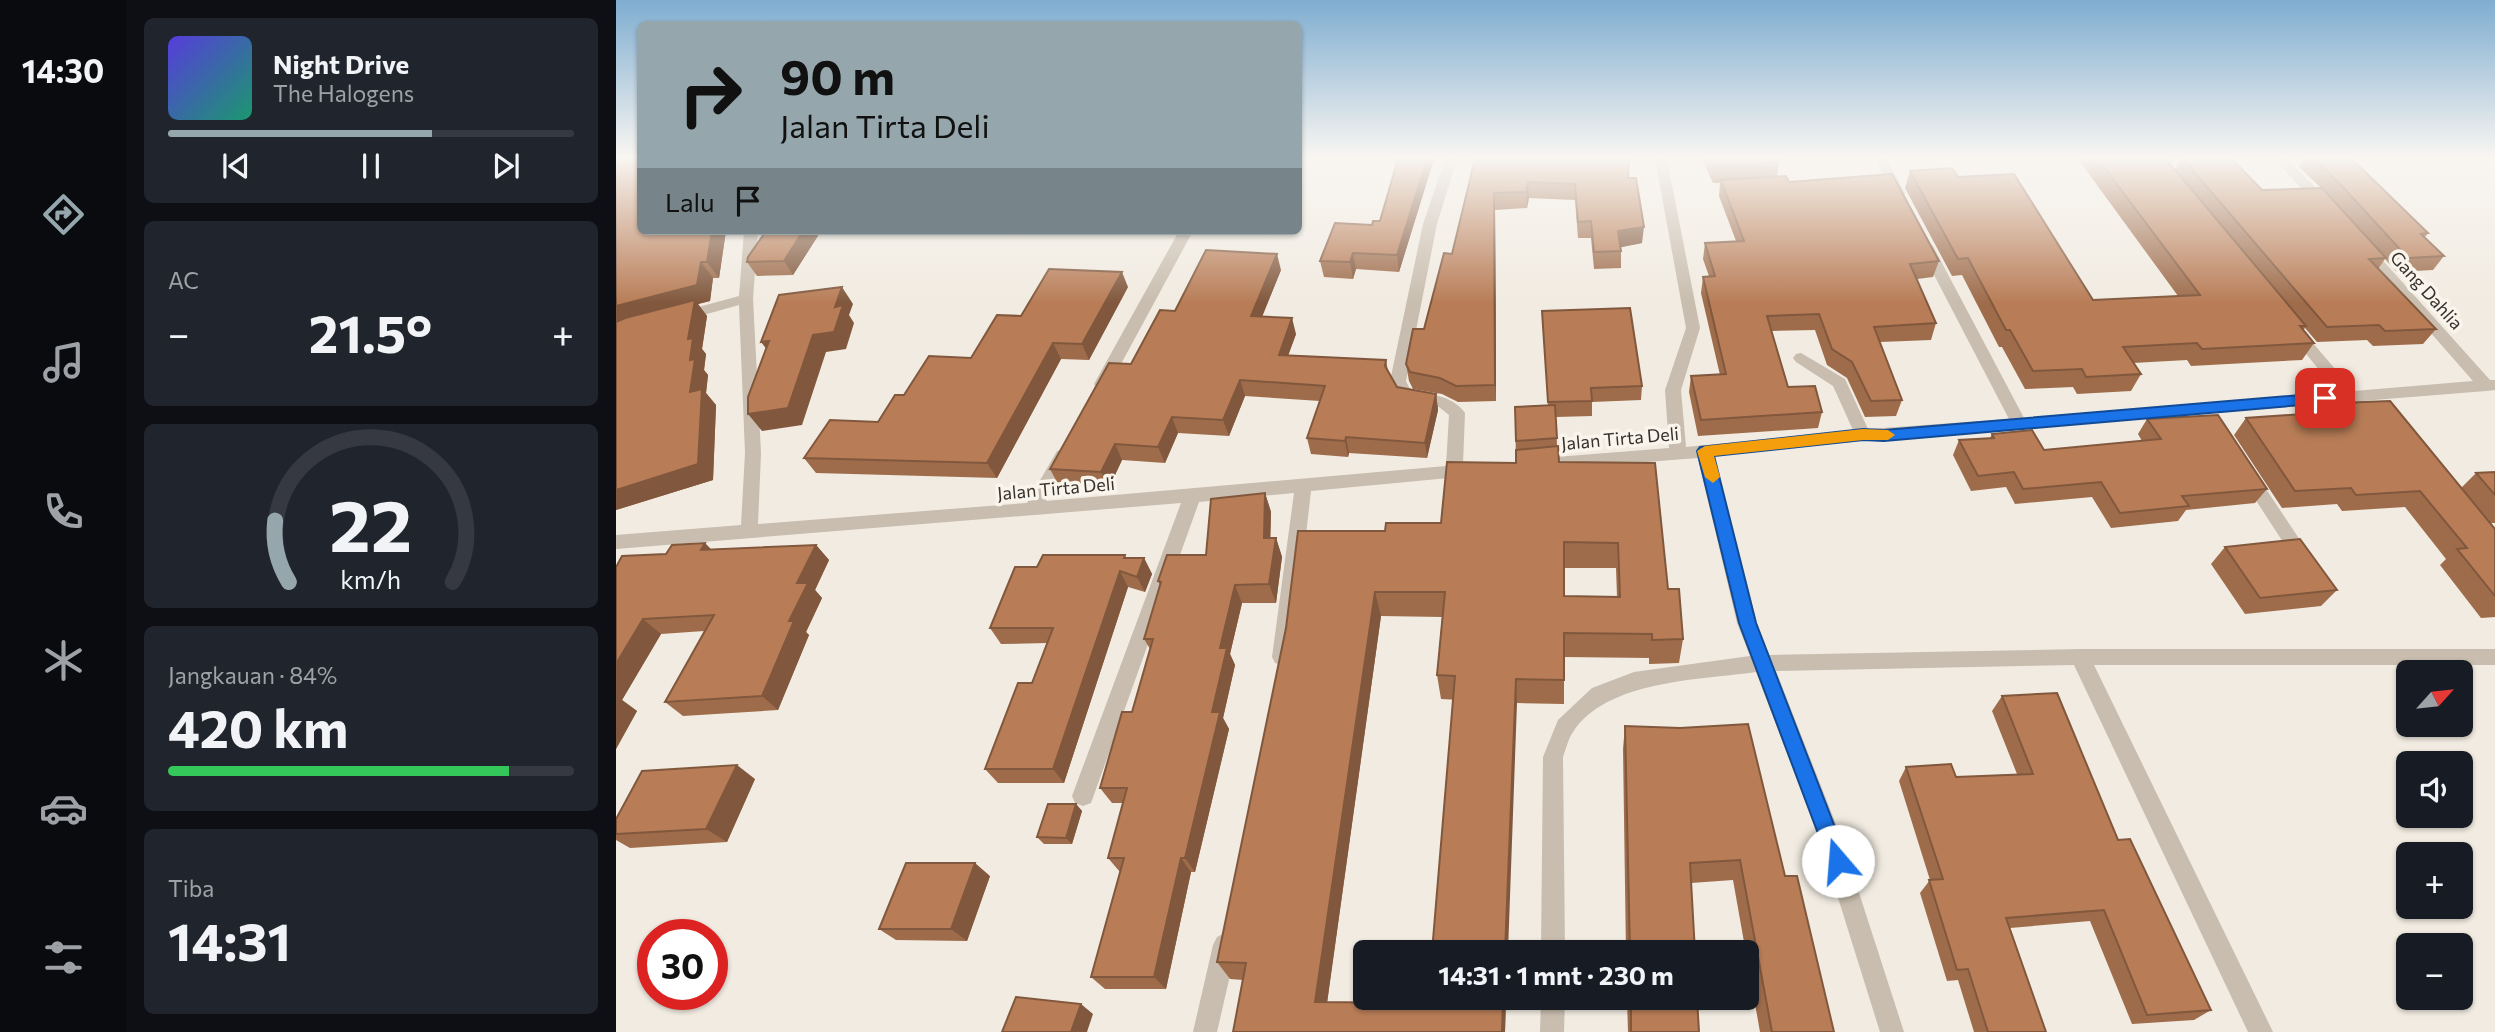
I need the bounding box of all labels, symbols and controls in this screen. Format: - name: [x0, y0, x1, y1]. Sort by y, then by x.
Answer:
- text: 90 m: [780, 45, 895, 105]
- text: Night Drive: [273, 48, 409, 79]
- icon: right: [665, 49, 756, 140]
- text: 14:30: [22, 50, 104, 90]
- text: The Halogens: [273, 79, 414, 107]
- text: Jalan Tirta Deli: [780, 105, 990, 145]
- icon: previous: [217, 147, 255, 185]
- icon: pause: [352, 147, 390, 185]
- icon: next: [487, 147, 525, 185]
- icon: arrive: [729, 182, 767, 220]
- text: Lalu: [665, 186, 715, 217]
- icon: directions: [39, 190, 88, 239]
- street label: Gang Dahlia: [2386, 246, 2468, 334]
- text: AC: [168, 266, 199, 294]
- text: 21.5°: [309, 300, 432, 364]
- text: −: [168, 309, 190, 356]
- text: +: [552, 309, 574, 356]
- icon: music: [39, 338, 88, 387]
- pin: [2295, 368, 2355, 428]
- icon: arrive: [2306, 379, 2344, 417]
- street label: Jalan Tirta Deli: [1560, 422, 1680, 454]
- street label: Jalan Tirta Deli: [996, 472, 1116, 504]
- text: 22: [330, 478, 412, 567]
- icon: phone: [39, 487, 88, 536]
- text: km/h: [341, 564, 401, 594]
- icon: climate: [39, 636, 88, 685]
- north arrow: [2396, 660, 2473, 737]
- map controls: [2396, 660, 2473, 1010]
- text: Jangkauan · 84%: [168, 661, 337, 689]
- text: 420 km: [168, 695, 348, 759]
- button: sound: [2396, 751, 2473, 828]
- icon: car: [39, 784, 88, 833]
- position arrow: [1801, 824, 1875, 898]
- button: +: [2396, 842, 2473, 919]
- text: Tiba: [168, 874, 214, 902]
- text: 14:31: [168, 908, 291, 972]
- speed limit sign: 30: [637, 919, 728, 1010]
- icon: filters: [39, 933, 88, 982]
- button: −: [2396, 933, 2473, 1010]
- text: 14:31 · 1 mnt · 230 m: [1438, 959, 1674, 990]

